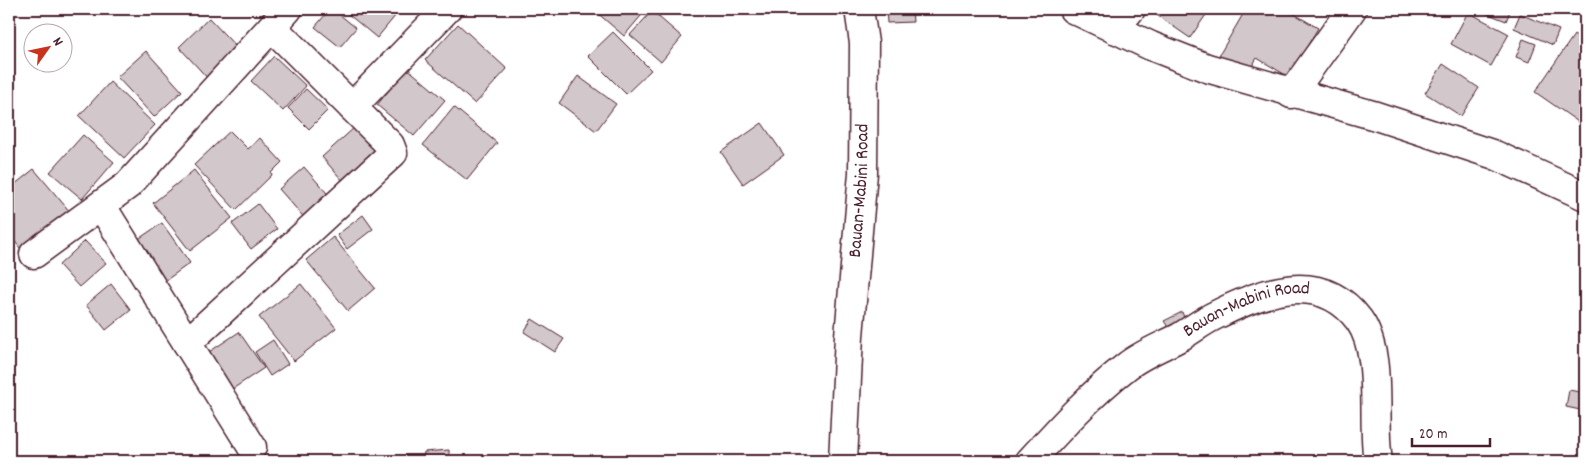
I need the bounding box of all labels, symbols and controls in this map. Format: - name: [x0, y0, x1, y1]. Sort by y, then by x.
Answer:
- north arrow: [22, 22, 72, 72]
- text: N: [47, 34, 68, 50]
- street label: Bauan-Mabini Road: [842, 123, 877, 259]
- street label: Bauan-Mabini Road: [1178, 275, 1311, 345]
- scale bar: [1412, 415, 1489, 447]
- text: 20 m: [1419, 424, 1447, 446]

